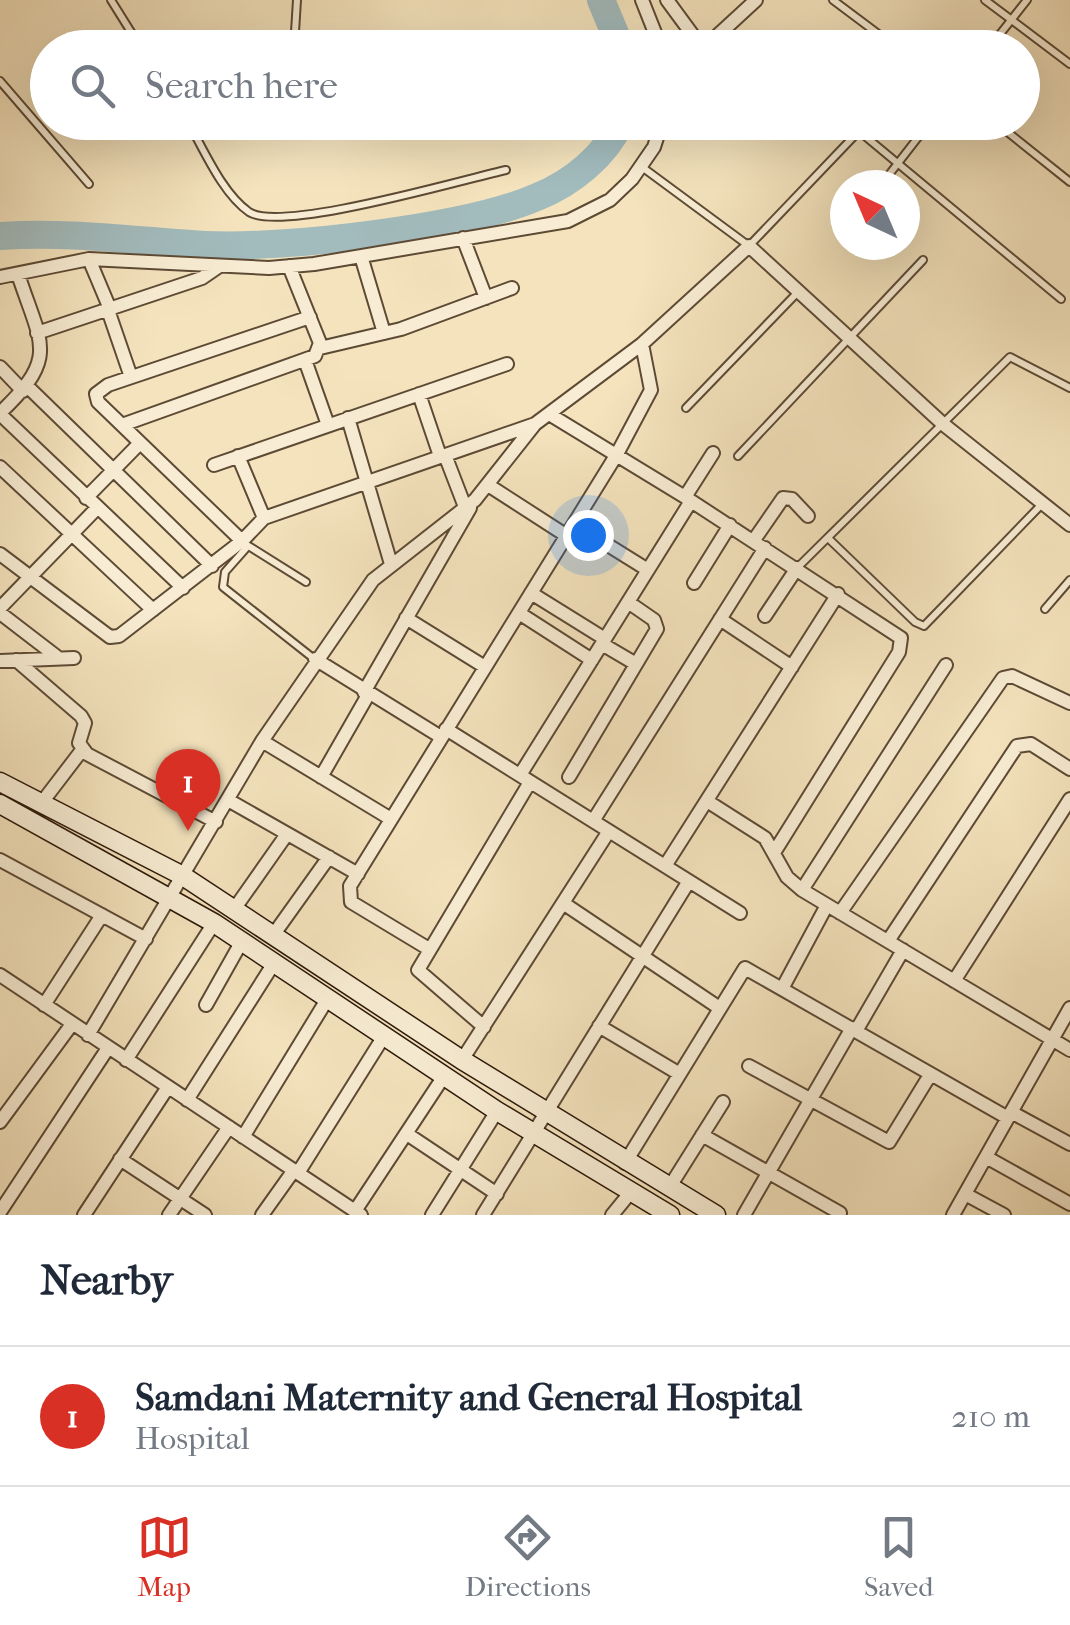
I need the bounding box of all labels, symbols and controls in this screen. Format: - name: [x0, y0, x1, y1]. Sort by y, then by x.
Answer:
- search box: [30, 30, 1040, 140]
- icon: search: [65, 58, 120, 113]
- text: Search here: [145, 63, 338, 108]
- north arrow: [830, 170, 920, 260]
- your location: [563, 510, 614, 561]
- pin: 1: [156, 748, 220, 831]
- text: Nearby: [40, 1256, 172, 1305]
- text: Samdani Maternity and General Hospital: [135, 1375, 802, 1420]
- text: 1: [67, 1398, 78, 1435]
- text: 210 m: [951, 1398, 1030, 1435]
- text: Hospital: [135, 1420, 250, 1457]
- tab: Map: [137, 1510, 192, 1603]
- tab: Directions: [465, 1510, 591, 1603]
- tab: Saved: [864, 1510, 933, 1603]

